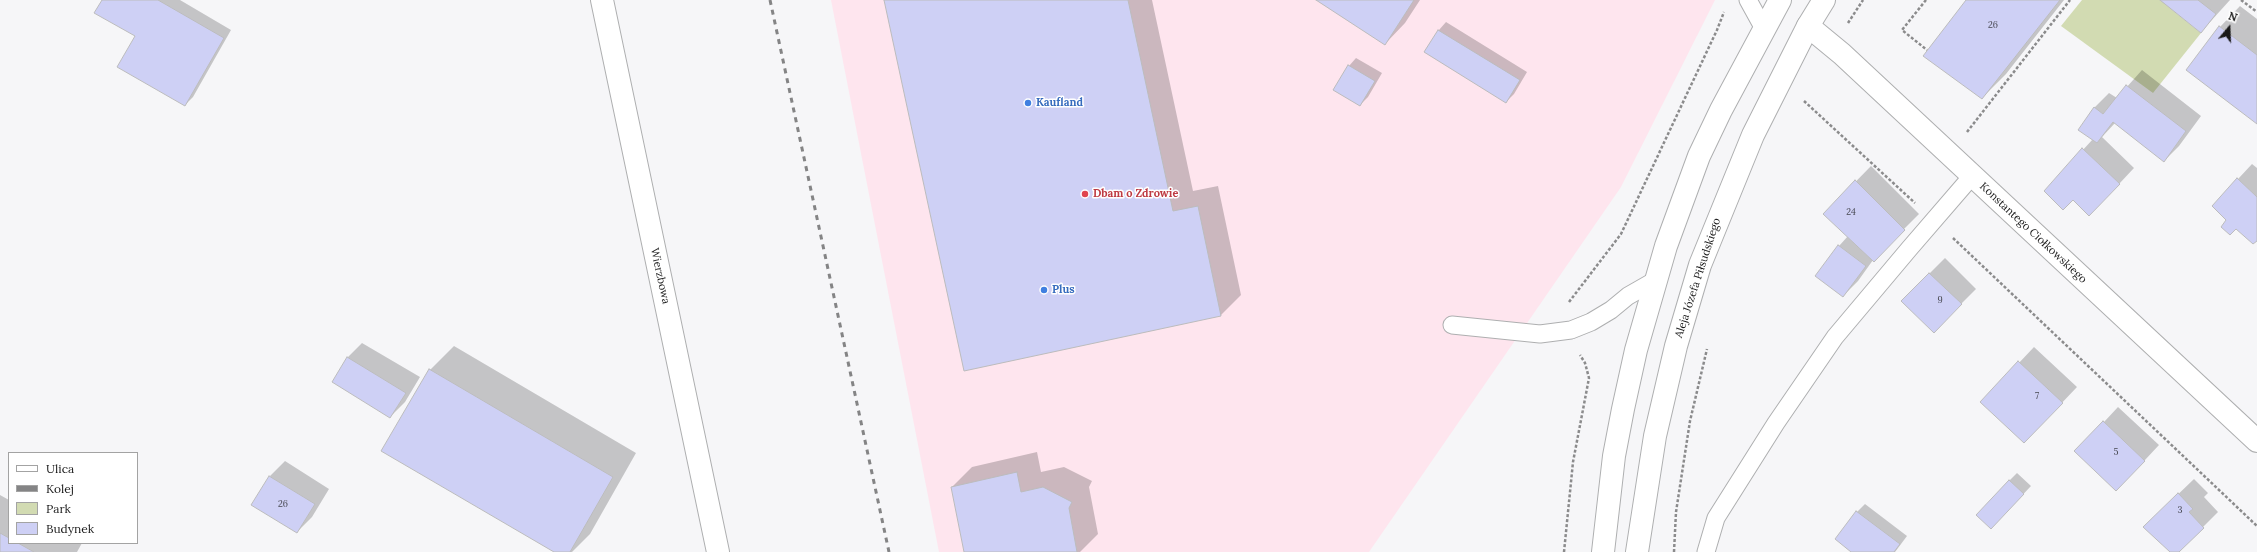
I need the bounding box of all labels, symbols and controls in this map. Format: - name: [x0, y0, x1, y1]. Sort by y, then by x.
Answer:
- north arrow: [2209, 8, 2249, 48]
- text: N: [2227, 9, 2239, 25]
- house number: 26: [1988, 20, 1998, 30]
- place label: Kaufland: [1036, 96, 1083, 110]
- marker: Kaufland: [1023, 98, 1033, 108]
- street label: Konstantego Ciołkowskiego: [1977, 180, 2089, 286]
- place label: Dbam o Zdrowie: [1093, 187, 1178, 201]
- marker: Dbam o Zdrowie: [1080, 189, 1090, 199]
- house number: 24: [1846, 207, 1856, 217]
- street label: Aleja Józefa Piłsudskiego: [1672, 216, 1724, 340]
- street label: Wierzbowa: [648, 247, 672, 305]
- place label: Plus: [1052, 283, 1075, 297]
- marker: Plus: [1039, 285, 1049, 295]
- house number: 9: [1937, 295, 1943, 305]
- house number: 7: [2035, 391, 2039, 401]
- house number: 5: [2114, 447, 2118, 457]
- legend: [8, 452, 138, 544]
- text: Ulica: [46, 461, 74, 476]
- text: Kolej: [46, 481, 74, 496]
- house number: 26: [278, 499, 288, 509]
- text: Park: [46, 501, 71, 516]
- house number: 3: [2177, 505, 2183, 515]
- text: Budynek: [46, 521, 94, 536]

